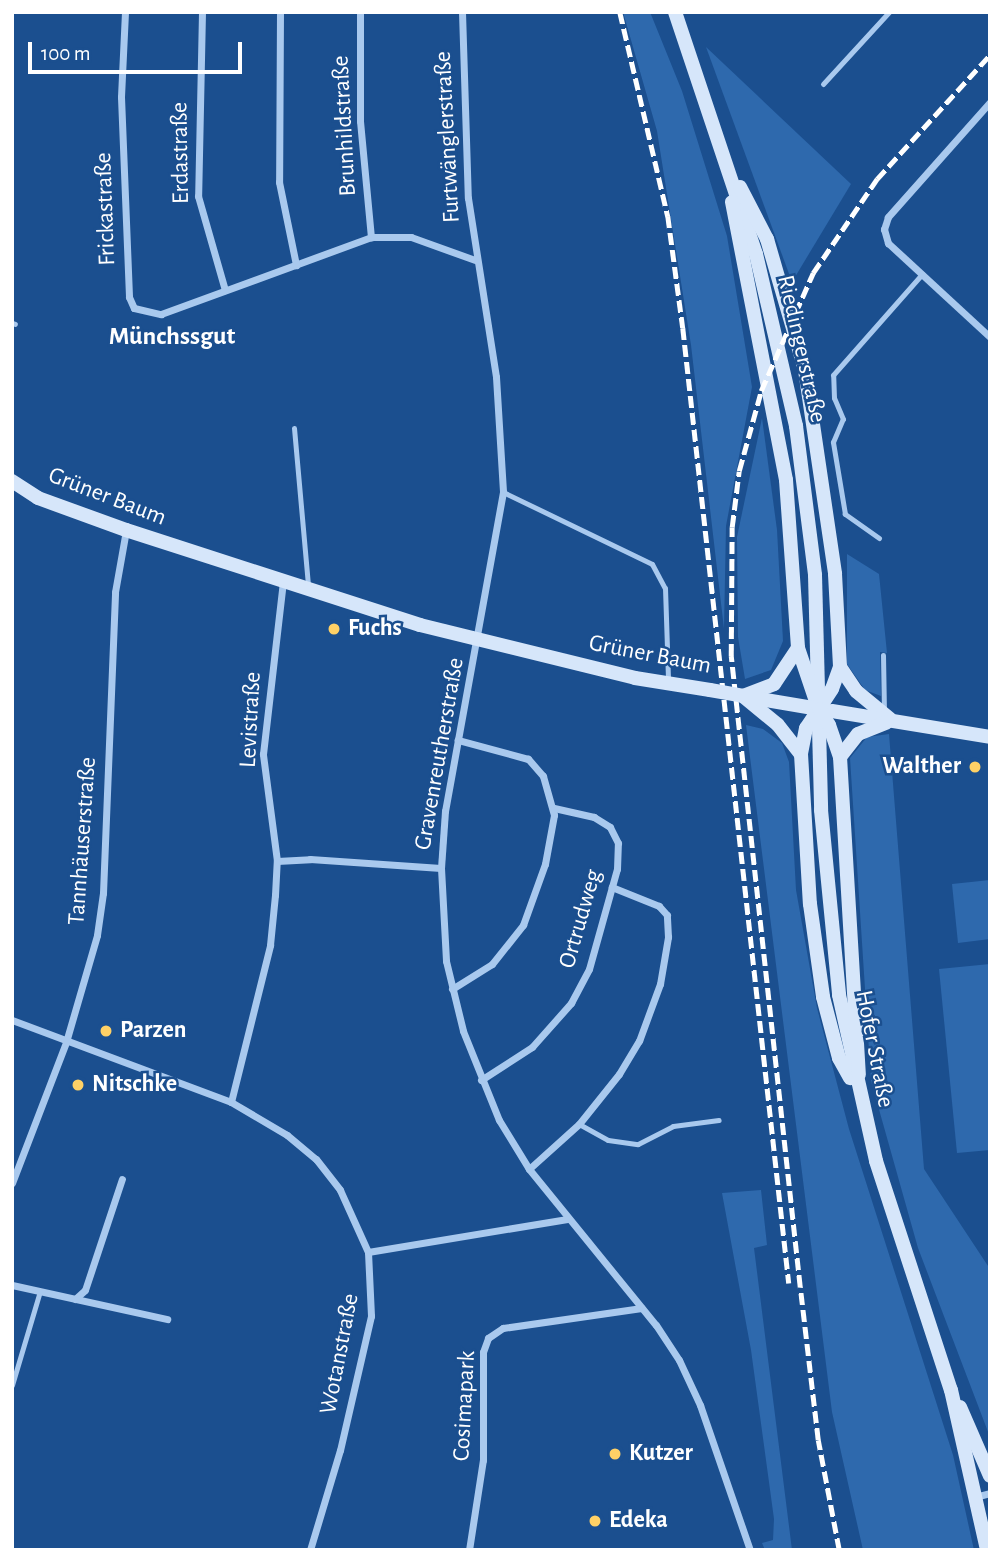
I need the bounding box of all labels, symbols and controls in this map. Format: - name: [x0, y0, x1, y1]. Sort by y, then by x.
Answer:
- scale bar: [32, 28, 245, 72]
- text: 100 m: [41, 43, 91, 64]
- street label: Furtwänglerstraße: [429, 51, 467, 223]
- street label: Brunhildstraße: [327, 55, 363, 197]
- street label: Erdastraße: [166, 102, 196, 204]
- street label: Frickastraße: [90, 152, 122, 266]
- street label: Riedingerstraße: [770, 272, 832, 426]
- district label: Münchssgut: [109, 321, 235, 353]
- street label: Grüner Baum: [44, 461, 170, 533]
- place label: Fuchs: [348, 615, 402, 643]
- marker: Fuchs: [326, 621, 342, 637]
- street label: Grüner Baum: [586, 629, 714, 681]
- street label: Gravenreutherstraße: [409, 656, 471, 852]
- street label: Levistraße: [234, 671, 268, 769]
- place label: Walther: [882, 753, 961, 781]
- street label: Tannhäuserstraße: [63, 756, 103, 926]
- marker: Walther: [967, 759, 983, 775]
- street label: Ortrudweg: [553, 866, 609, 972]
- street label: Hofer Straße: [849, 988, 899, 1110]
- place label: Parzen: [120, 1017, 187, 1045]
- marker: Parzen: [98, 1023, 114, 1039]
- place label: Nitschke: [92, 1071, 177, 1099]
- marker: Nitschke: [70, 1077, 86, 1093]
- street label: Wotanstraße: [314, 1291, 366, 1417]
- street label: Cosimapark: [448, 1350, 482, 1462]
- place label: Kutzer: [629, 1440, 693, 1468]
- marker: Kutzer: [607, 1446, 623, 1462]
- place label: Edeka: [609, 1507, 668, 1535]
- marker: Edeka: [587, 1513, 603, 1529]

